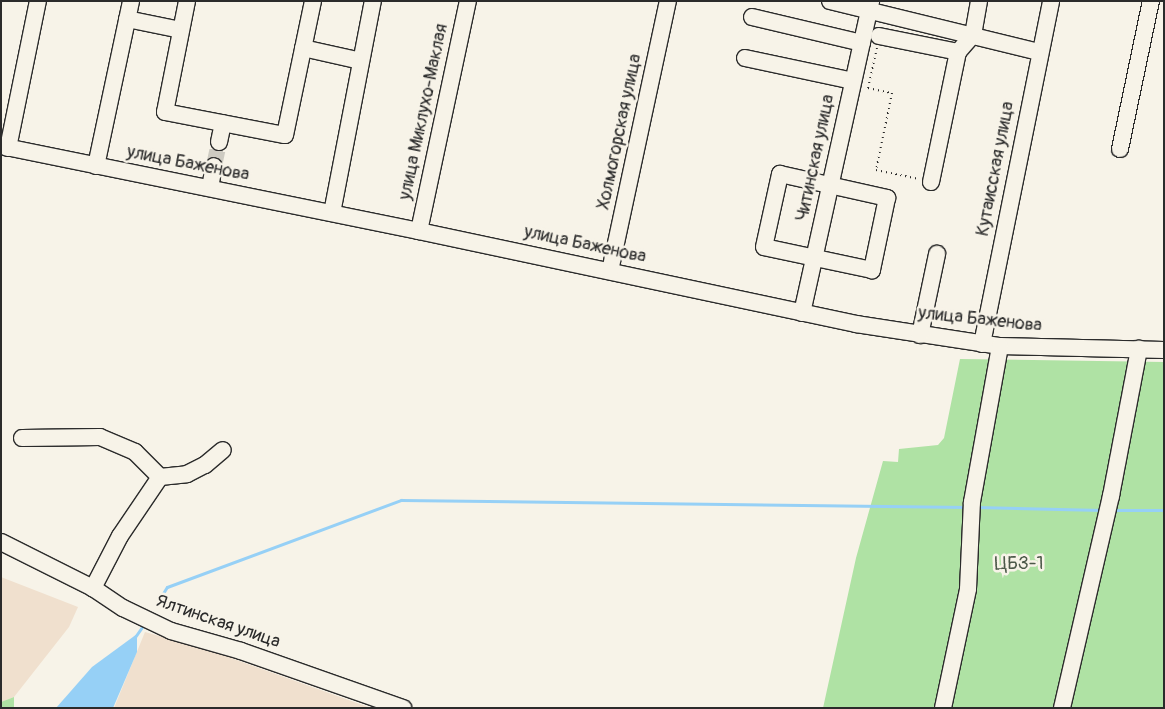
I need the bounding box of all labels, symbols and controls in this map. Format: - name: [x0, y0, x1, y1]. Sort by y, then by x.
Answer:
- street label: улица Миклухо-Маклая: [395, 22, 453, 202]
- street label: Холмогорская улица: [593, 52, 647, 212]
- street label: Читинская улица: [792, 93, 840, 223]
- street label: Кутаисская улица: [972, 100, 1020, 238]
- street label: улица Баженова: [125, 142, 251, 186]
- street label: улица Баженова: [522, 222, 648, 268]
- street label: улица Баженова: [917, 303, 1043, 337]
- park label: ЦБЗ-1: [994, 553, 1044, 575]
- street label: Ялтинская улица: [153, 591, 283, 653]

